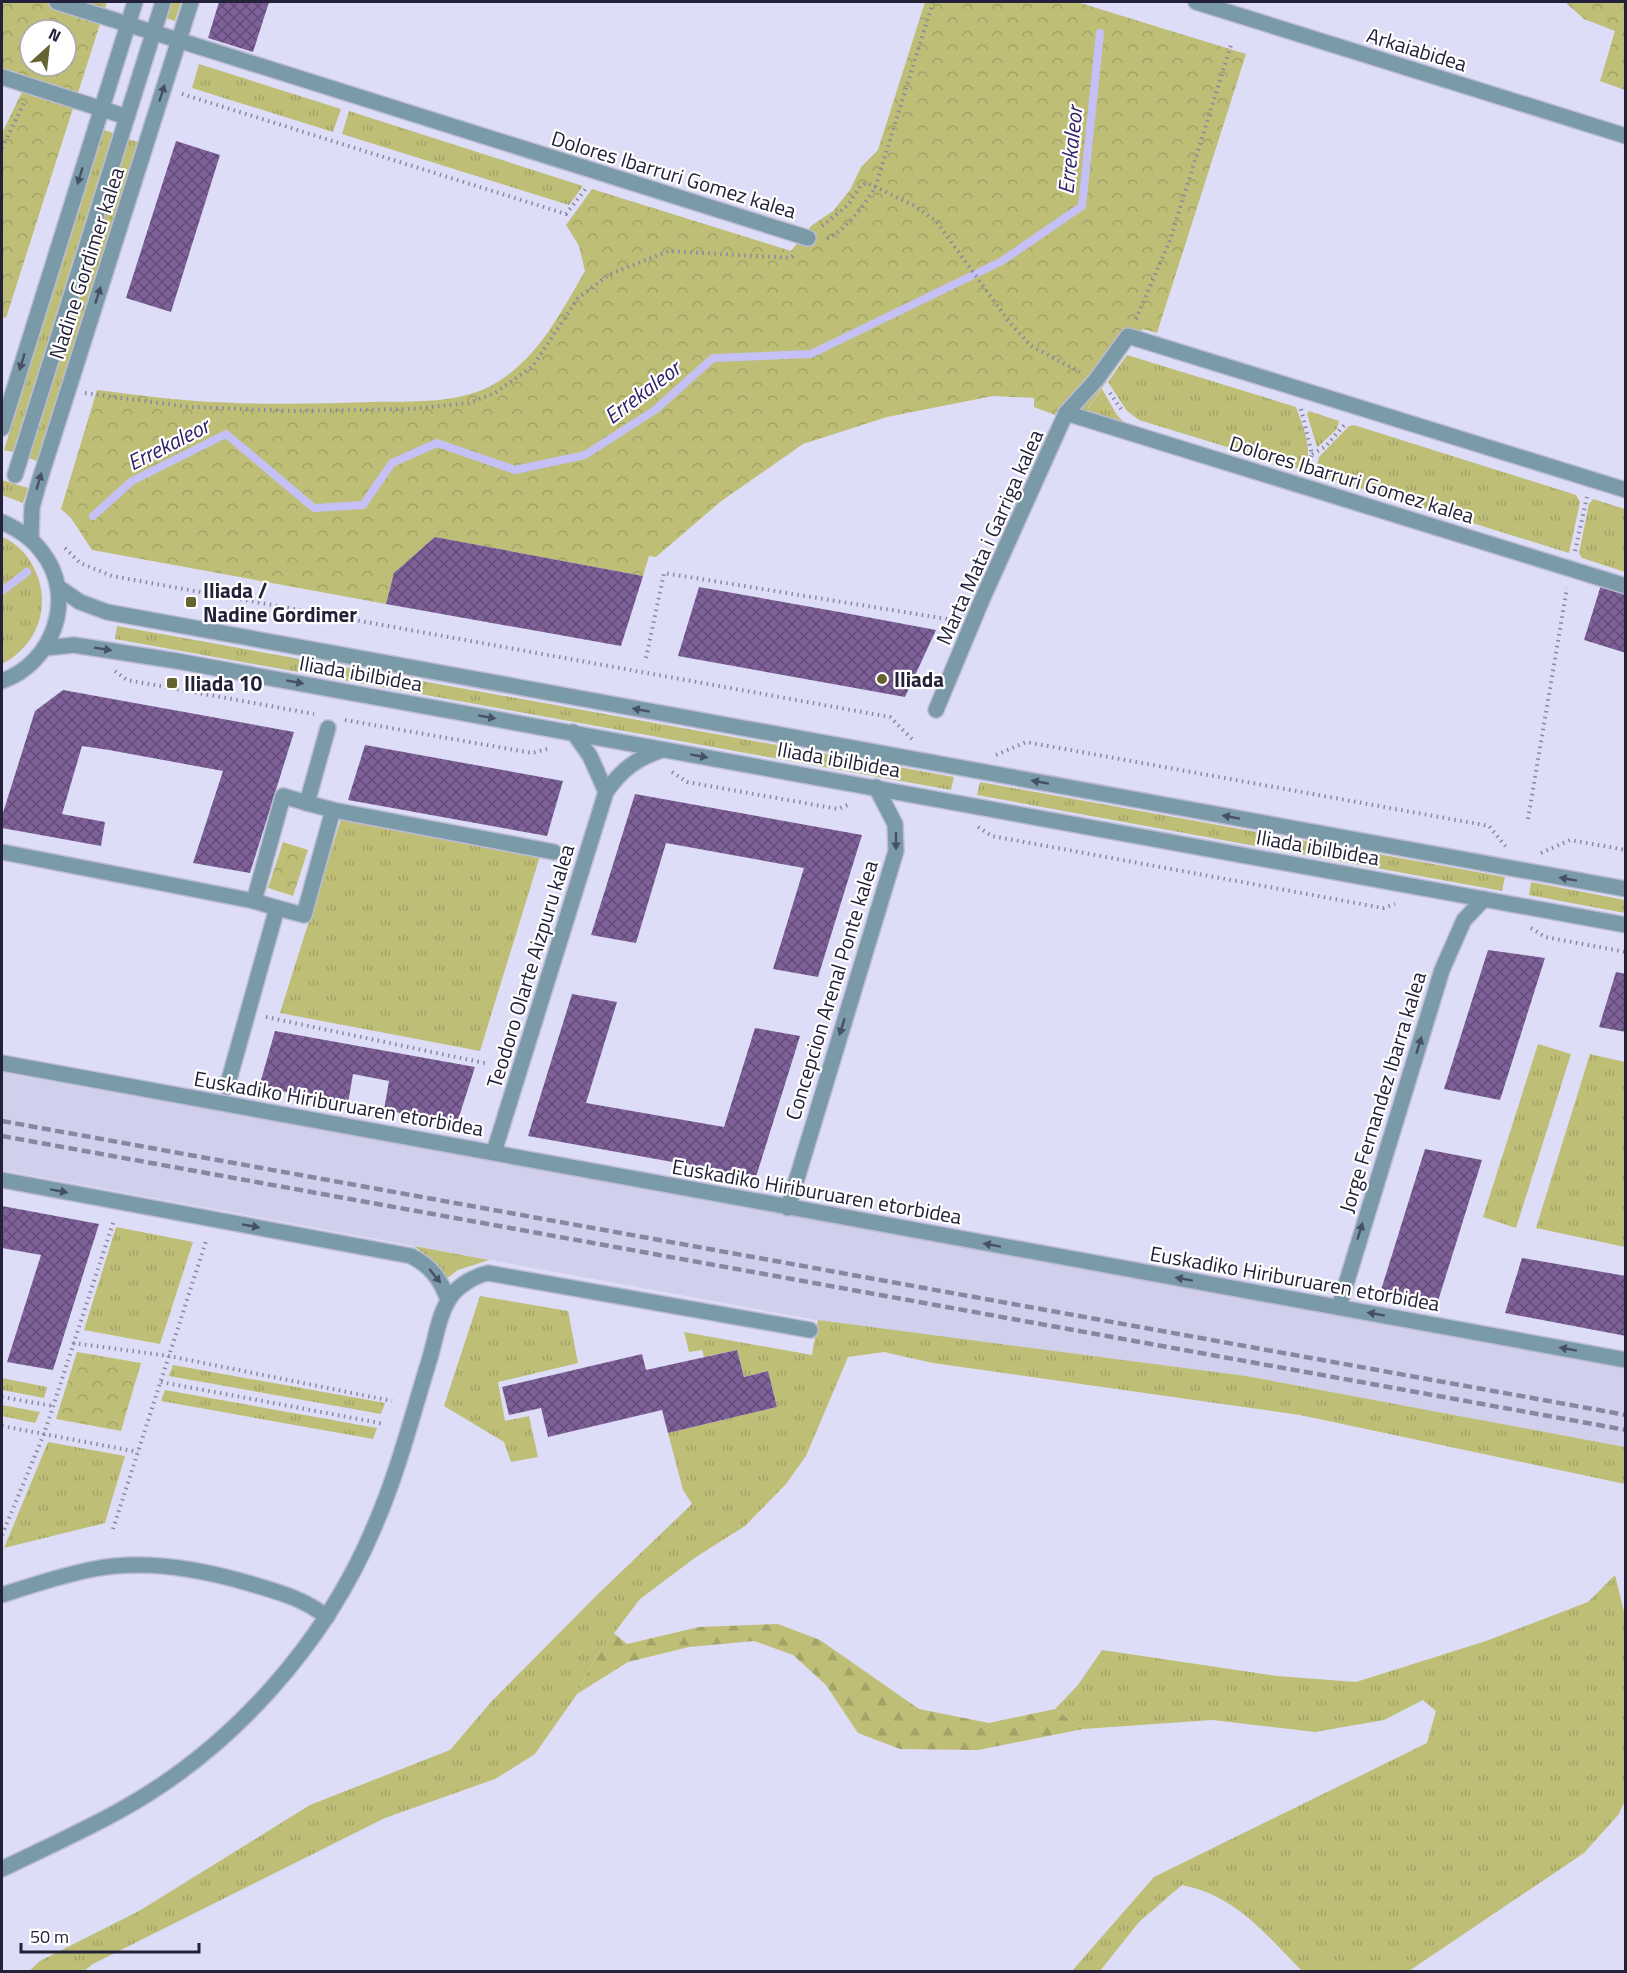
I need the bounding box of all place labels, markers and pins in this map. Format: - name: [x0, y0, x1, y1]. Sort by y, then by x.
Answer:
- place label: Iliada / Nadine Gordimer: [203, 574, 357, 630]
- marker: Iliada / Nadine Gordimer: [184, 595, 198, 609]
- place label: Iliada: [894, 663, 944, 695]
- place label: Iliada 10: [184, 667, 262, 699]
- marker: Iliada: [875, 672, 889, 686]
- marker: Iliada 10: [165, 676, 179, 690]

